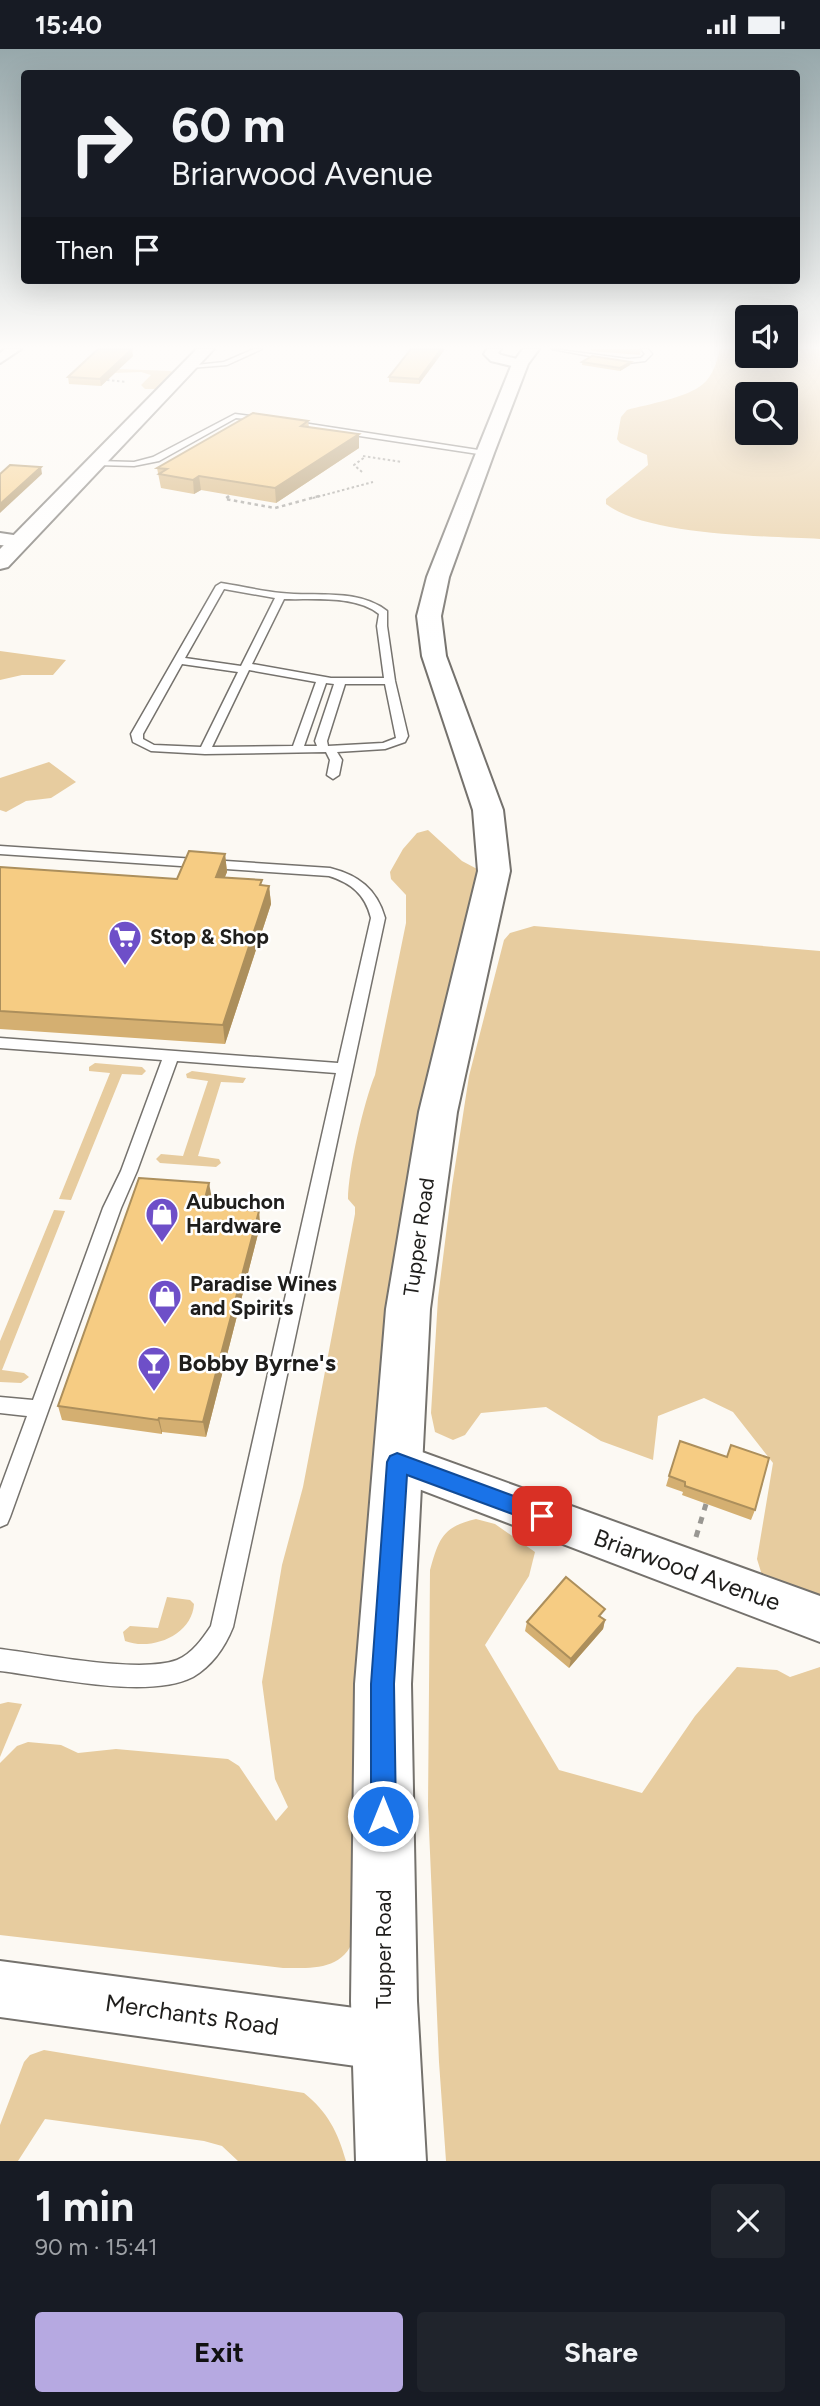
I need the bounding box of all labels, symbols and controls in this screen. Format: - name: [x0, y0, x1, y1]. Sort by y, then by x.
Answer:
- text: 15:40: [35, 9, 102, 41]
- text: 60 m: [171, 95, 286, 154]
- icon: right: [56, 98, 147, 189]
- text: Briarwood Avenue: [171, 155, 433, 193]
- icon: arrive: [128, 231, 166, 269]
- text: Then: [56, 234, 114, 266]
- map controls: [735, 305, 798, 445]
- button: sound: [735, 305, 798, 368]
- button: search: [735, 382, 798, 445]
- supermarket icon: Stop & Shop: [106, 918, 144, 967]
- place label: Stop & Shop: [150, 924, 269, 949]
- street label: Tupper Road: [398, 1176, 439, 1298]
- place label: Aubuchon Hardware: [186, 1189, 285, 1238]
- shop icon: Aubuchon Hardware: [143, 1195, 181, 1244]
- place label: Paradise Wines and Spirits: [190, 1271, 337, 1320]
- shop icon: Paradise Wines and Spirits: [146, 1277, 184, 1326]
- bar icon: Bobby Byrne's: [135, 1344, 173, 1393]
- place label: Bobby Byrne's: [178, 1348, 336, 1377]
- pin: [512, 1486, 572, 1546]
- icon: arrive: [523, 1497, 561, 1535]
- street label: Briarwood Avenue: [590, 1522, 784, 1617]
- position arrow: [346, 1779, 420, 1853]
- street label: Tupper Road: [371, 1889, 396, 2009]
- street label: Merchants Road: [103, 1988, 281, 2041]
- text: 1 min: [35, 2181, 134, 2232]
- button: close: [711, 2184, 785, 2258]
- text: 90 m · 15:41: [35, 2233, 158, 2261]
- button: Exit: [35, 2312, 403, 2392]
- button: Share: [417, 2312, 785, 2392]

